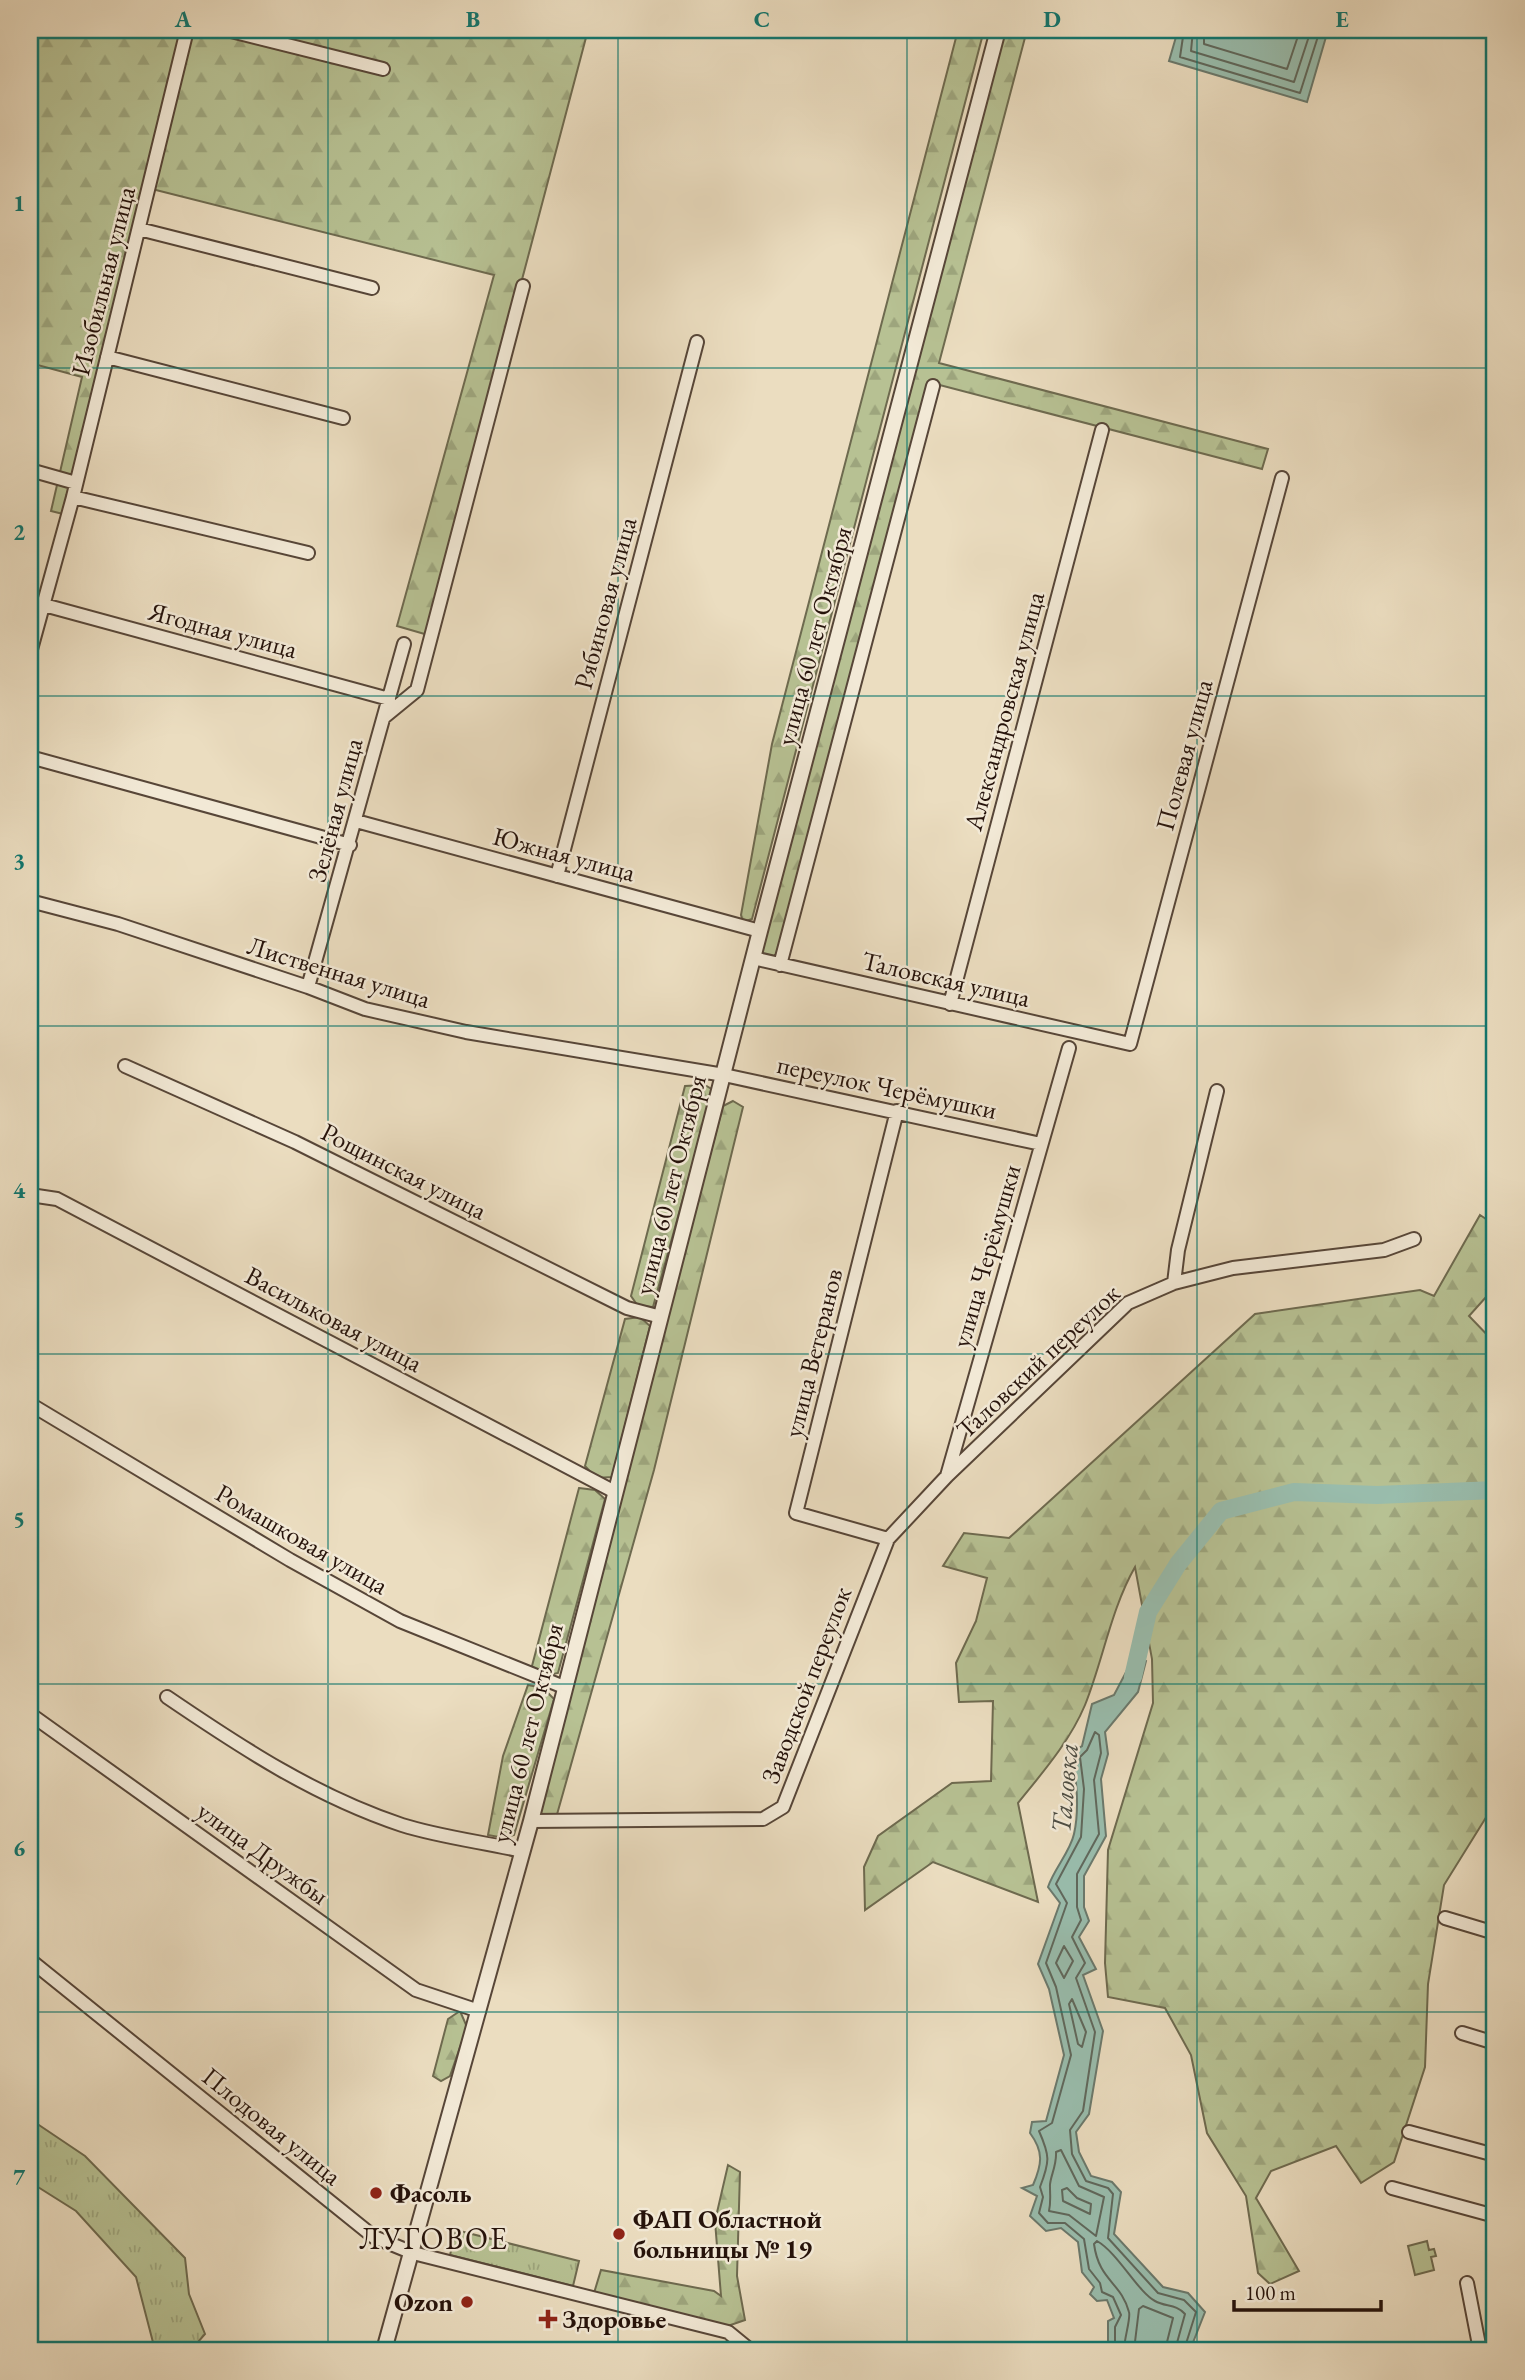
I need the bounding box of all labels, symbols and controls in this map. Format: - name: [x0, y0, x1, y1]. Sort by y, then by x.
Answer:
- text: A: [174, 4, 192, 34]
- text: B: [466, 4, 480, 34]
- text: C: [754, 4, 770, 34]
- text: D: [1043, 4, 1061, 34]
- text: E: [1335, 4, 1349, 34]
- street label: Изобильная улица: [63, 182, 143, 379]
- text: 1: [13, 188, 25, 218]
- street label: Рябиновая улица: [566, 513, 644, 693]
- text: 2: [13, 517, 25, 547]
- street label: улица 60 лет Октября: [768, 523, 860, 749]
- street label: Александровская улица: [955, 587, 1052, 835]
- street label: Ягодная улица: [144, 594, 301, 666]
- street label: Полевая улица: [1147, 675, 1221, 834]
- street label: Зелёная улица: [299, 734, 371, 886]
- street label: Южная улица: [489, 819, 640, 890]
- text: 3: [13, 846, 25, 876]
- street label: Лиственная улица: [243, 928, 435, 1016]
- street label: Таловская улица: [859, 943, 1034, 1015]
- street label: переулок Черёмушки: [774, 1047, 1000, 1127]
- street label: улица 60 лет Октября: [626, 1071, 714, 1299]
- street label: Рощинская улица: [315, 1115, 493, 1228]
- street label: улица Черёмушки: [944, 1160, 1028, 1352]
- text: 4: [13, 1175, 26, 1205]
- street label: Васильковая улица: [240, 1258, 429, 1380]
- street label: улица Ветеранов: [776, 1265, 850, 1441]
- street label: Таловский переулок: [949, 1276, 1128, 1446]
- street label: Ромашковая улица: [209, 1476, 395, 1603]
- text: 5: [13, 1504, 25, 1534]
- street label: Заводской переулок: [753, 1581, 859, 1788]
- street label: улица 60 лет Октября: [483, 1619, 571, 1847]
- water label: Таловка: [1042, 1741, 1086, 1835]
- street label: улица Дружбы: [190, 1794, 336, 1912]
- text: 6: [13, 1833, 25, 1863]
- street label: Плодовая улица: [195, 2059, 349, 2193]
- text: 7: [13, 2162, 26, 2192]
- place label: Фасоль: [390, 2176, 472, 2210]
- marker: Фасоль: [368, 2185, 384, 2201]
- place label: ФАП Областной больницы № 19: [633, 2202, 822, 2266]
- district label: ЛУГОВОЕ: [359, 2219, 509, 2258]
- marker: ФАП Областной больницы № 19: [611, 2226, 627, 2242]
- scale bar: [1234, 2268, 1382, 2312]
- text: 100 m: [1245, 2279, 1296, 2306]
- place label: Ozon: [394, 2285, 453, 2319]
- marker: Ozon: [459, 2294, 475, 2310]
- place label: Здоровье: [562, 2302, 666, 2336]
- marker: Здоровье: [540, 2311, 556, 2327]

